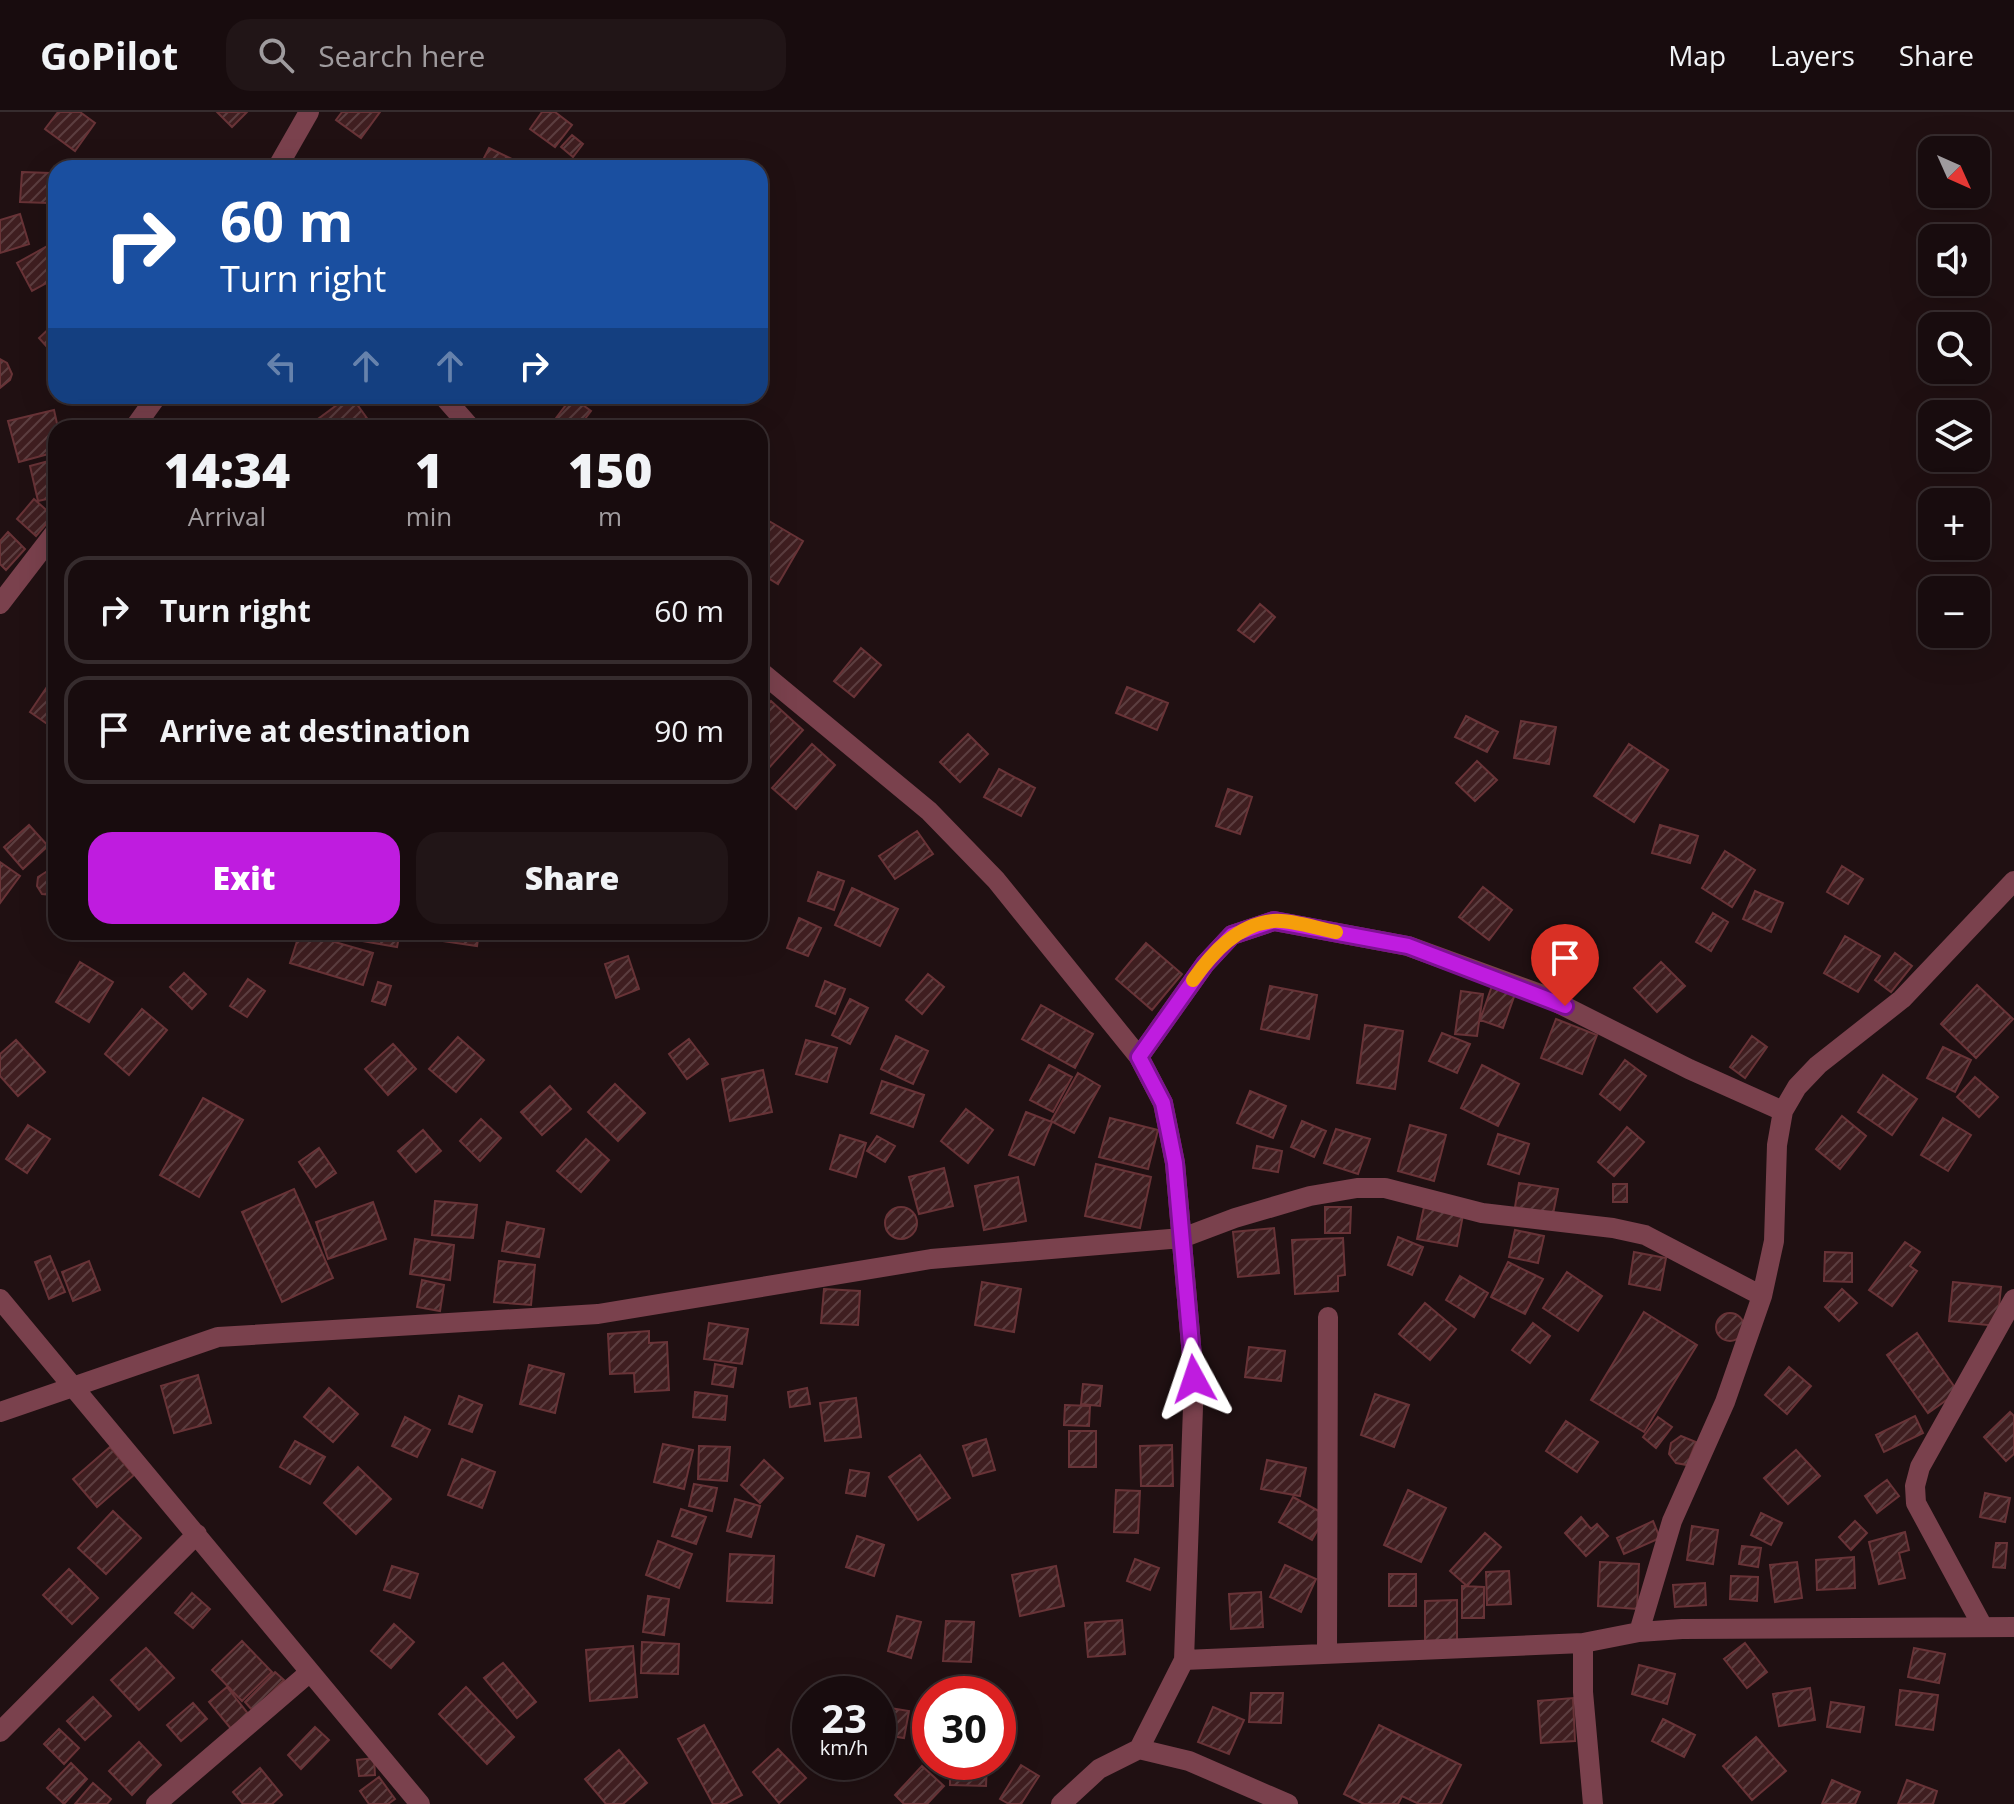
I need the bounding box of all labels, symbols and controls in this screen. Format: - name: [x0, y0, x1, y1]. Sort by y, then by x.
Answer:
- search box: [226, 19, 786, 91]
- text: GoPilot: [40, 29, 178, 81]
- icon: search: [254, 33, 298, 77]
- text: Search here: [318, 35, 485, 76]
- text: Map: [1668, 36, 1726, 74]
- text: Layers: [1770, 36, 1855, 74]
- text: Share: [1899, 36, 1974, 74]
- north arrow: [1918, 136, 1990, 208]
- map controls: [1918, 136, 1990, 648]
- text: 60 m: [220, 182, 354, 258]
- icon: right: [88, 192, 192, 296]
- button: sound: [1918, 224, 1990, 296]
- text: Turn right: [220, 254, 386, 303]
- button: search: [1918, 312, 1990, 384]
- icon: left: [260, 344, 304, 388]
- icon: ahead: [344, 344, 388, 388]
- icon: ahead: [428, 344, 472, 388]
- icon: right: [512, 344, 556, 388]
- button: layers: [1918, 400, 1990, 472]
- text: 14:34: [164, 437, 290, 502]
- text: 1: [415, 437, 443, 502]
- text: 150: [568, 437, 652, 502]
- button: +: [1918, 488, 1990, 560]
- text: Arrival: [188, 498, 266, 534]
- text: min: [406, 498, 452, 534]
- text: m: [598, 498, 622, 534]
- button: −: [1918, 576, 1990, 648]
- icon: right: [92, 588, 136, 632]
- text: Turn right: [160, 590, 311, 631]
- text: 60 m: [654, 590, 724, 631]
- icon: arrive: [92, 708, 136, 752]
- text: Arrive at destination: [160, 710, 471, 751]
- text: 90 m: [654, 710, 724, 751]
- button: Exit: [88, 832, 400, 924]
- button: Share: [416, 832, 728, 924]
- pin: [1531, 924, 1599, 1006]
- icon: arrive: [1543, 936, 1587, 980]
- position arrow: [1152, 1337, 1236, 1421]
- speed limit sign: 30: [912, 1676, 1016, 1780]
- text: 23: [821, 1690, 867, 1745]
- text: km/h: [820, 1734, 868, 1761]

